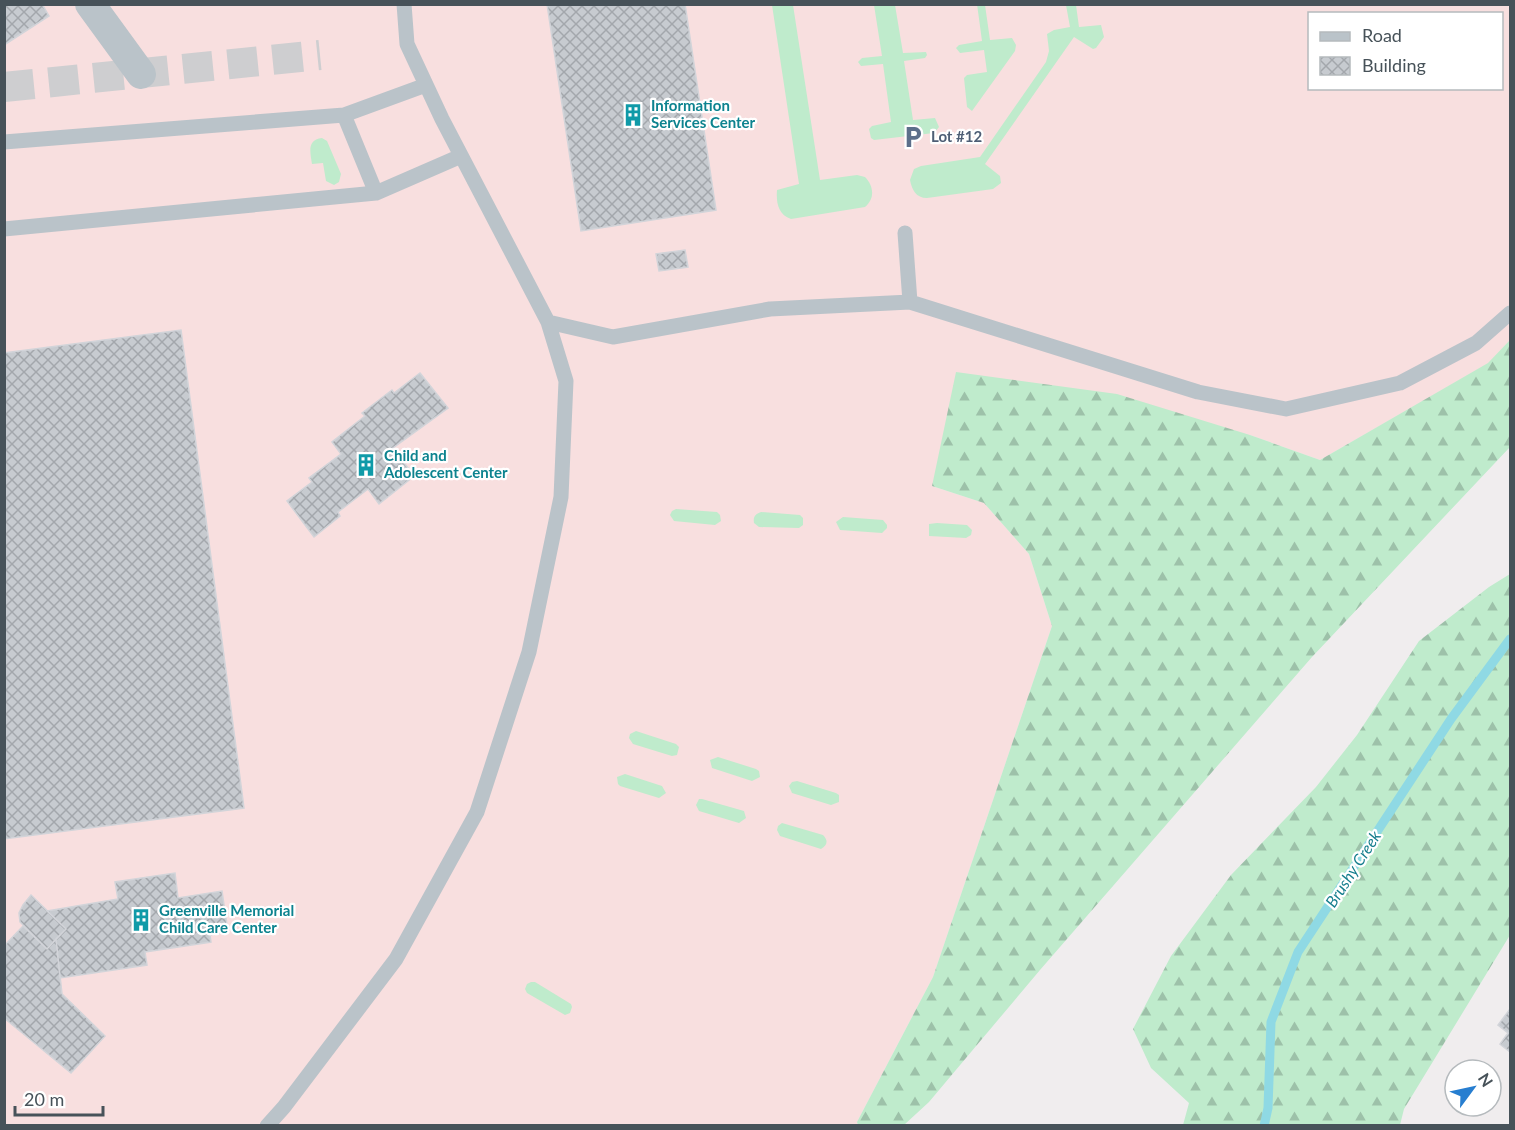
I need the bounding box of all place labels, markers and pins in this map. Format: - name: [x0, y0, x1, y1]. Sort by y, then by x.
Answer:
- place label: Information Services Center: [651, 96, 756, 131]
- building icon: Information Services Center: [620, 102, 646, 128]
- parking icon: Lot #12: [900, 124, 926, 150]
- place label: Lot #12: [931, 127, 982, 145]
- place label: Child and Adolescent Center: [383, 446, 508, 481]
- building icon: Child and Adolescent Center: [353, 452, 379, 478]
- place label: Greenville Memorial Child Care Center: [159, 901, 294, 936]
- building icon: Greenville Memorial Child Care Center: [128, 907, 154, 933]

